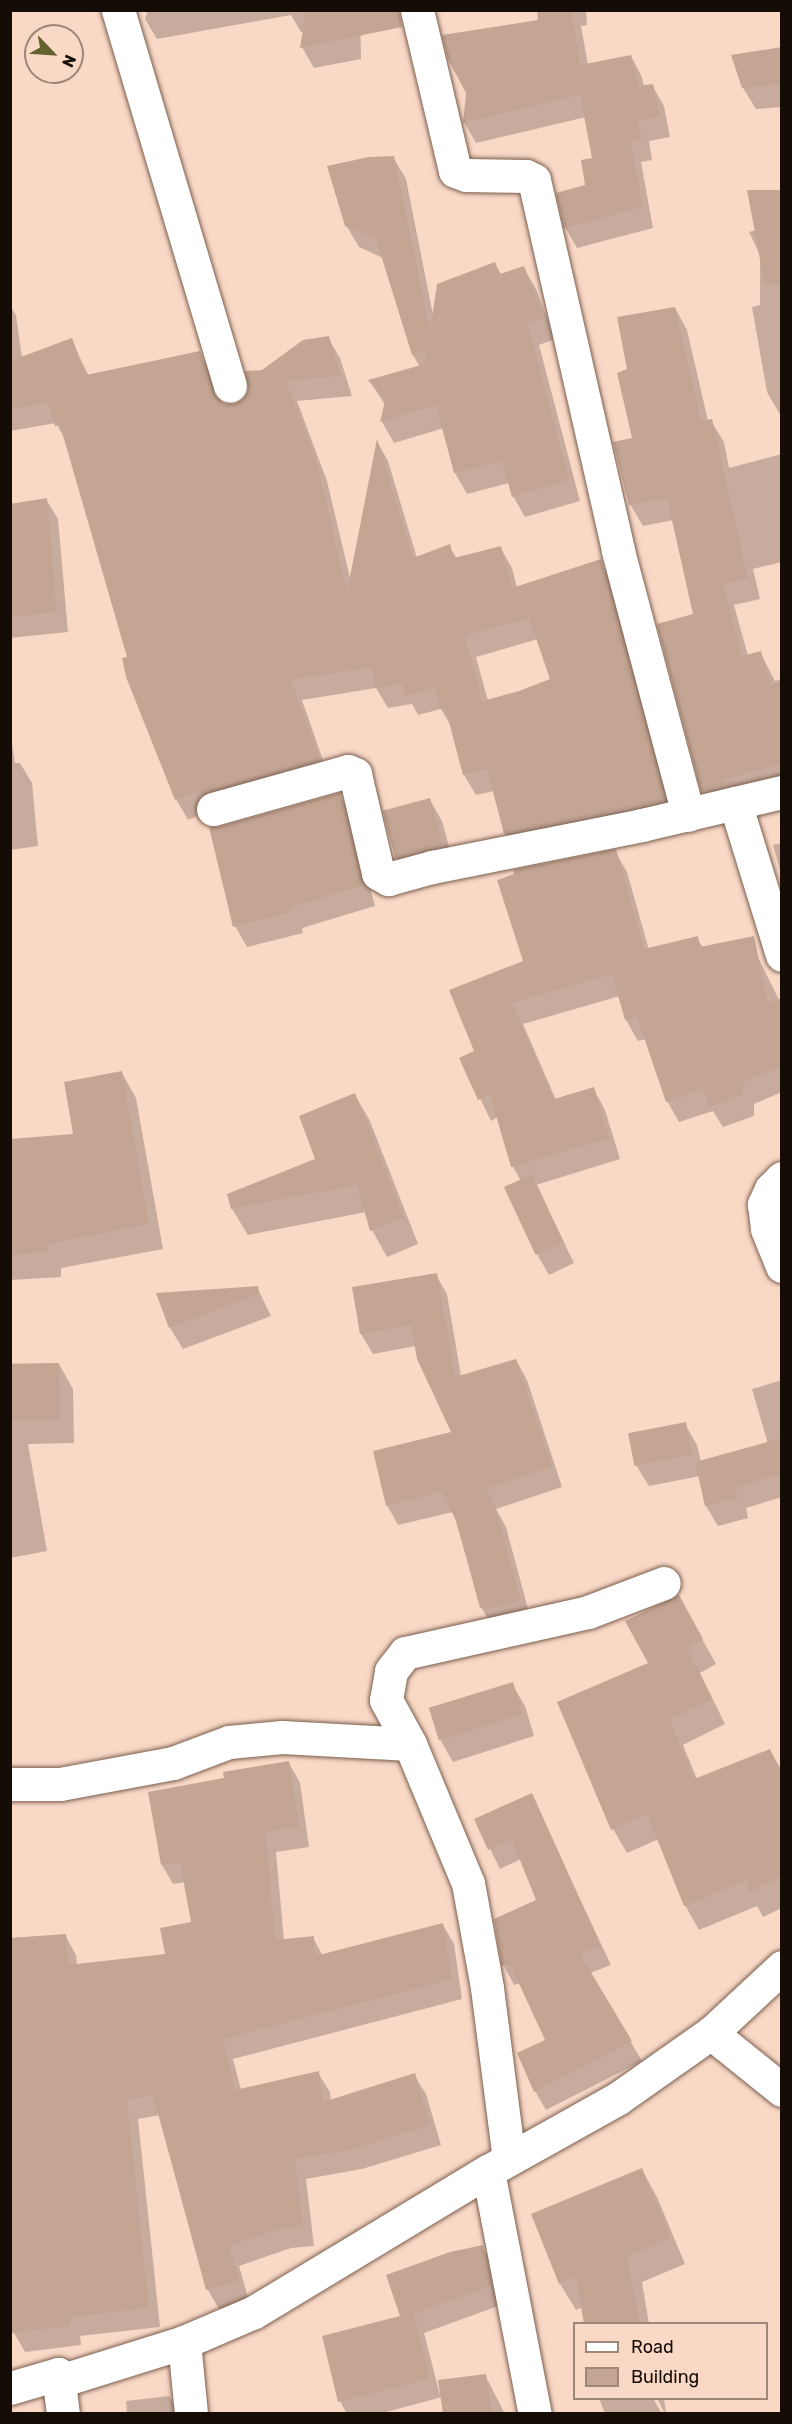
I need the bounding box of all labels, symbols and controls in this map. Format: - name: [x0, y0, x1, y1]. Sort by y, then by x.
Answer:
- north arrow: [24, 24, 84, 84]
- text: N: [58, 52, 80, 70]
- legend: [573, 2322, 768, 2400]
- text: Road: [631, 2336, 674, 2358]
- text: Building: [631, 2366, 699, 2388]

